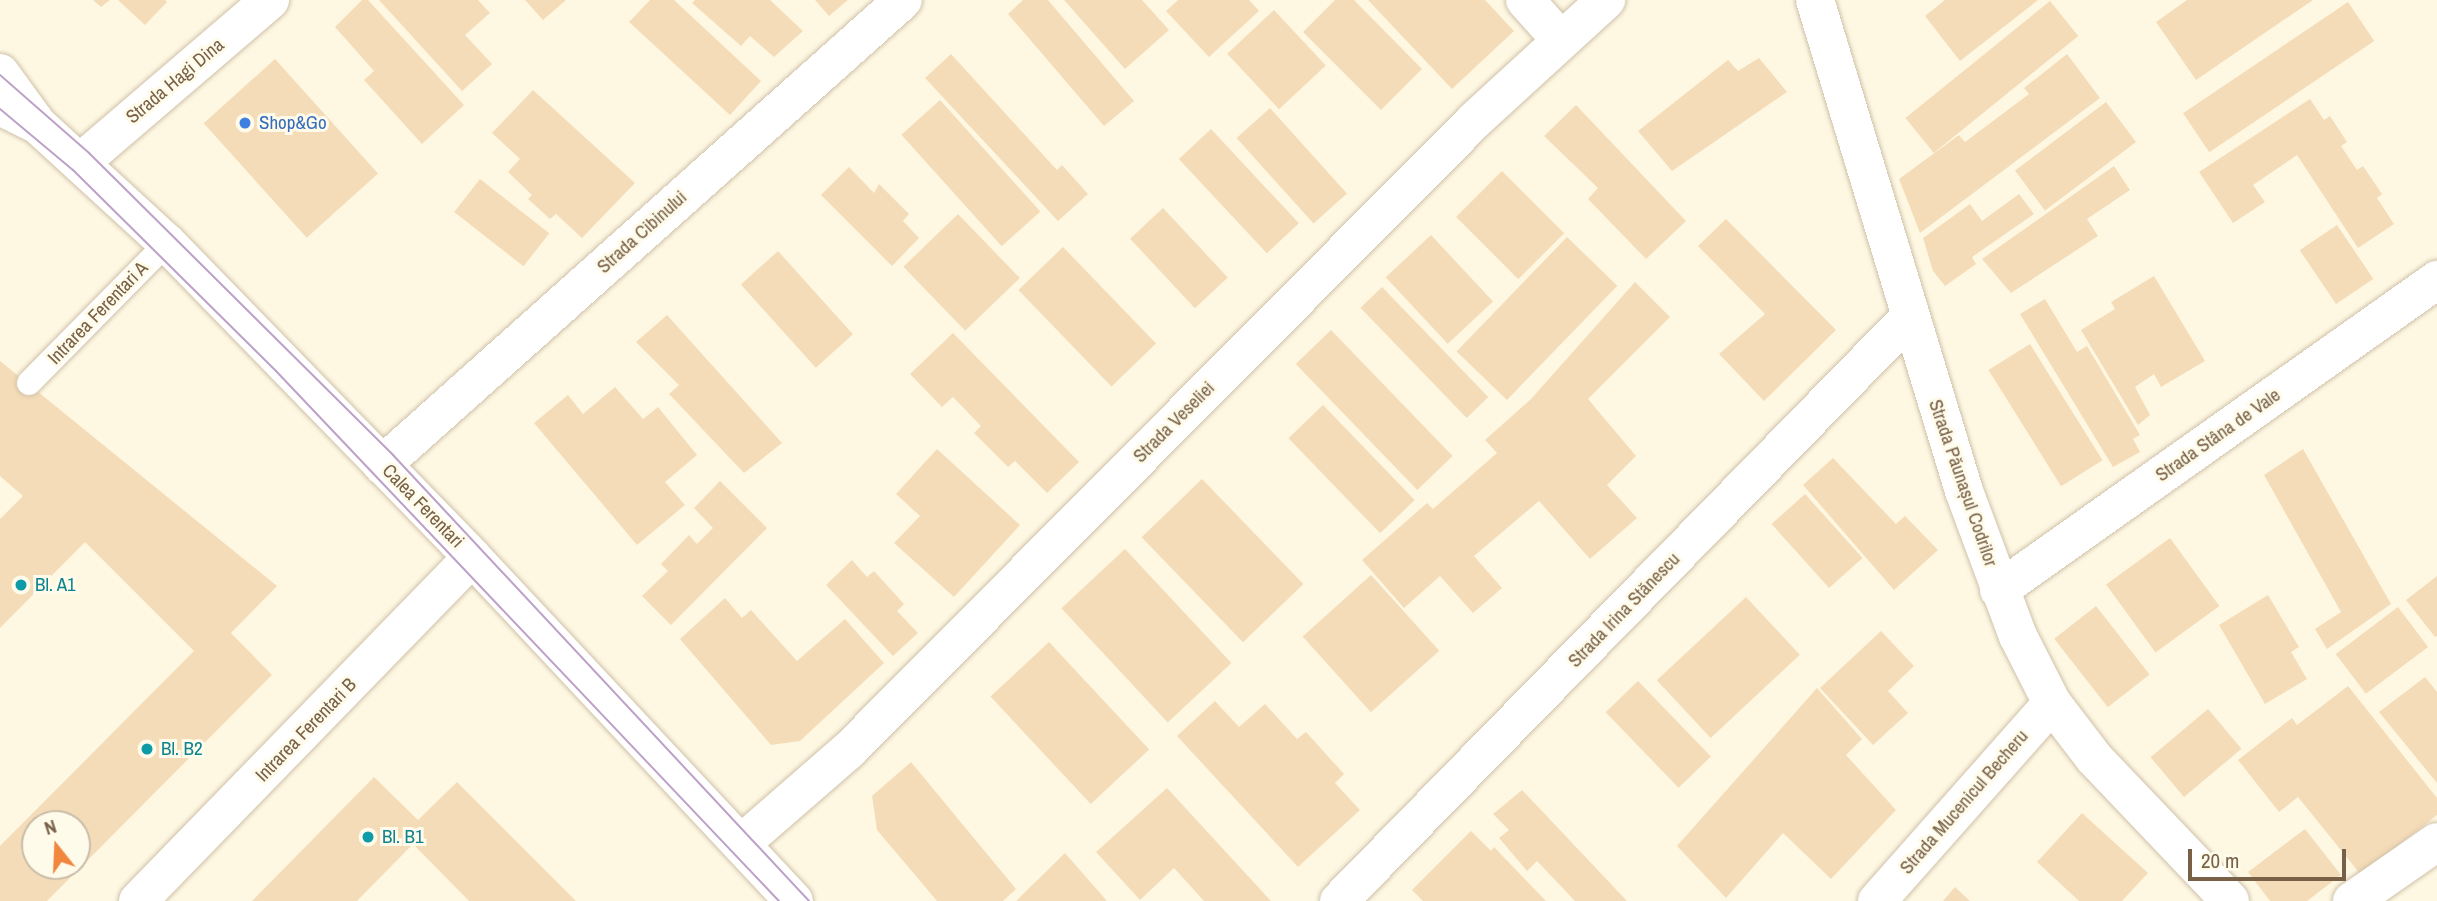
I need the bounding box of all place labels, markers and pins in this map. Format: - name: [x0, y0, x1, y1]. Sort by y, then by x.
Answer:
- place label: Shop&Go: [259, 112, 327, 134]
- marker: Shop&Go: [237, 115, 253, 131]
- place label: Bl. A1: [35, 574, 77, 596]
- marker: Bl. A1: [13, 577, 29, 593]
- place label: Bl. B2: [161, 738, 203, 760]
- marker: Bl. B2: [139, 741, 155, 757]
- place label: Bl. B1: [382, 826, 424, 848]
- marker: Bl. B1: [360, 829, 376, 845]

